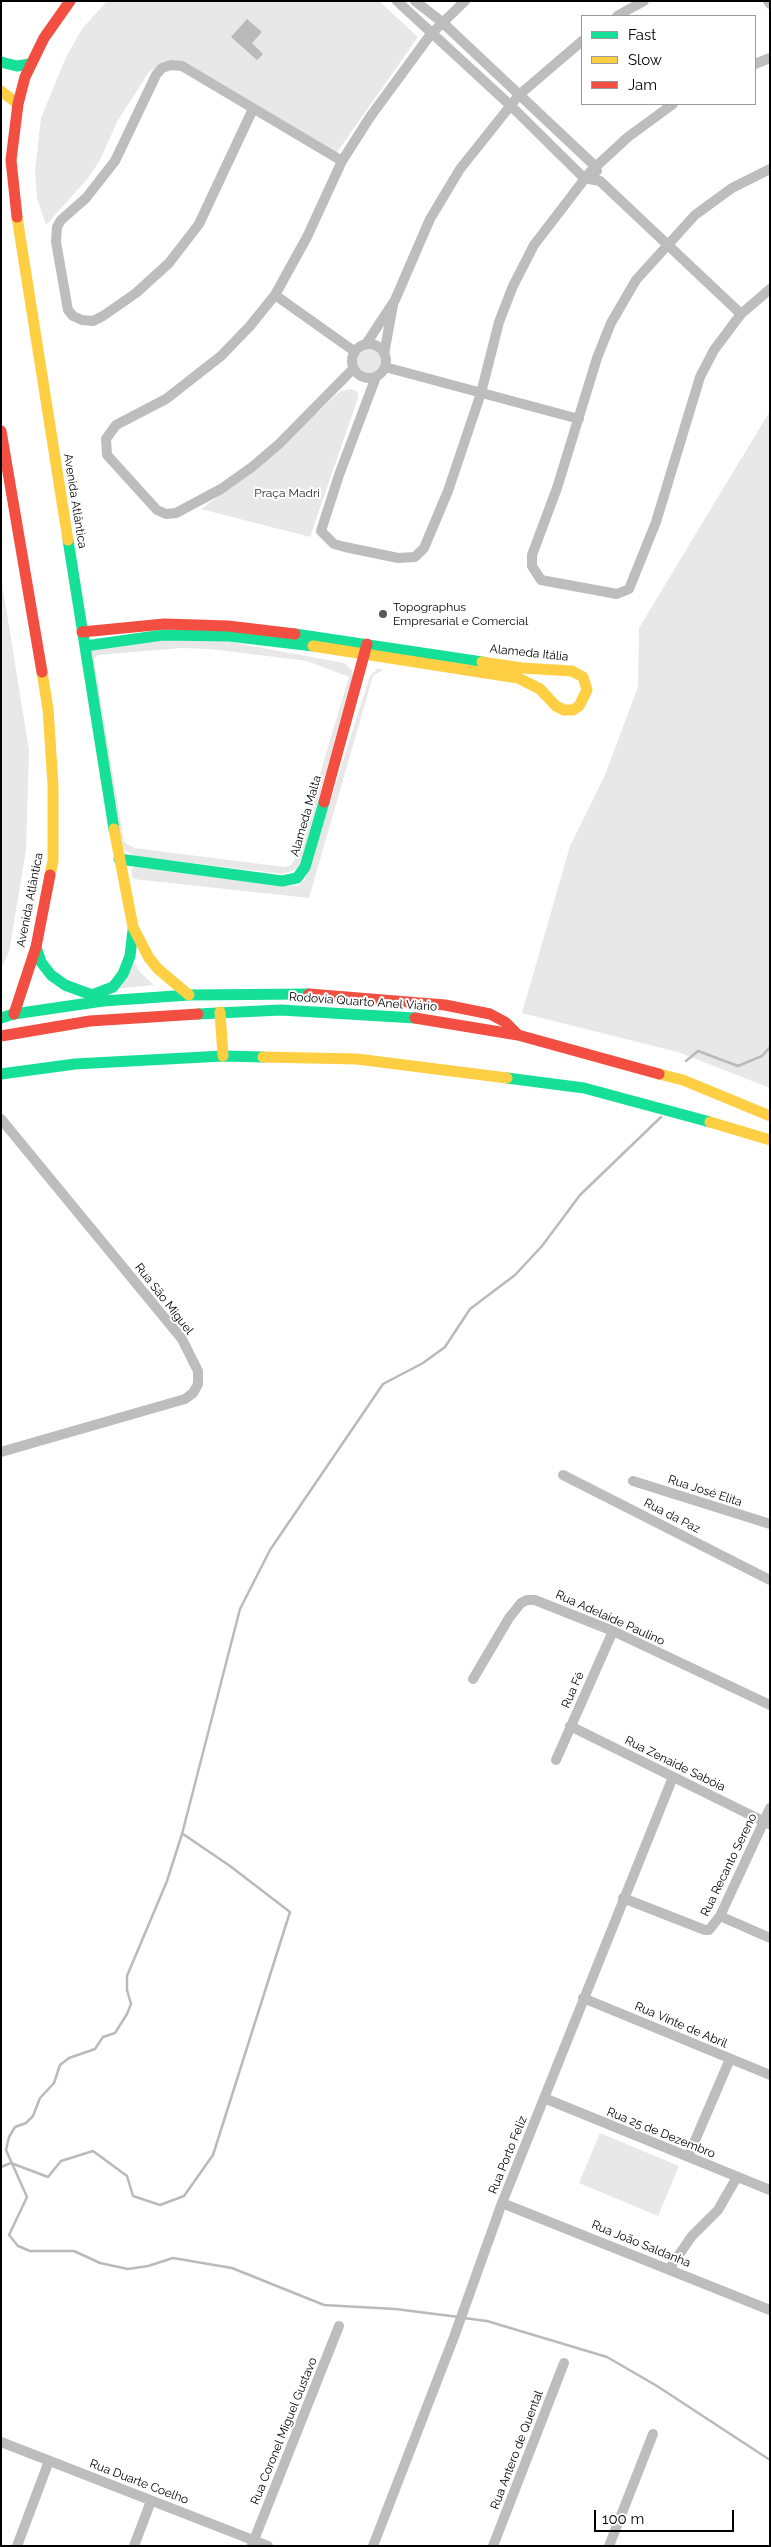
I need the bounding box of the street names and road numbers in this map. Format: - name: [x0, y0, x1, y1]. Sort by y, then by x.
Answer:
- street label: Avenida Atlântica: [60, 452, 90, 550]
- street label: Alameda Itália: [489, 642, 569, 664]
- street label: Alameda Malta: [288, 774, 324, 858]
- street label: Avenida Atlântica: [14, 852, 46, 948]
- street label: Rodovia Quarto Anel Viário: [288, 990, 438, 1014]
- street label: Rua São Miguel: [132, 1260, 196, 1338]
- street label: Rua José Elita: [666, 1472, 744, 1510]
- street label: Rua da Paz: [641, 1496, 703, 1536]
- street label: Rua Adelaide Paulino: [553, 1587, 667, 1649]
- street label: Rua Fé: [559, 1670, 587, 1710]
- street label: Rua Zenaide Sabóia: [622, 1733, 728, 1795]
- street label: Rua Recanto Sereno: [698, 1811, 760, 1919]
- street label: Rua Vinte de Abril: [632, 1999, 730, 2051]
- street label: Rua 25 de Dezembro: [605, 2105, 717, 2161]
- street label: Rua Porto Feliz: [486, 2114, 530, 2196]
- street label: Rua João Saldanha: [589, 2218, 693, 2270]
- street label: Rua Coronel Miguel Gustavo: [248, 2355, 320, 2507]
- street label: Rua Antero de Quental: [488, 2389, 546, 2511]
- street label: Rua Duarte Coelho: [88, 2457, 190, 2507]

